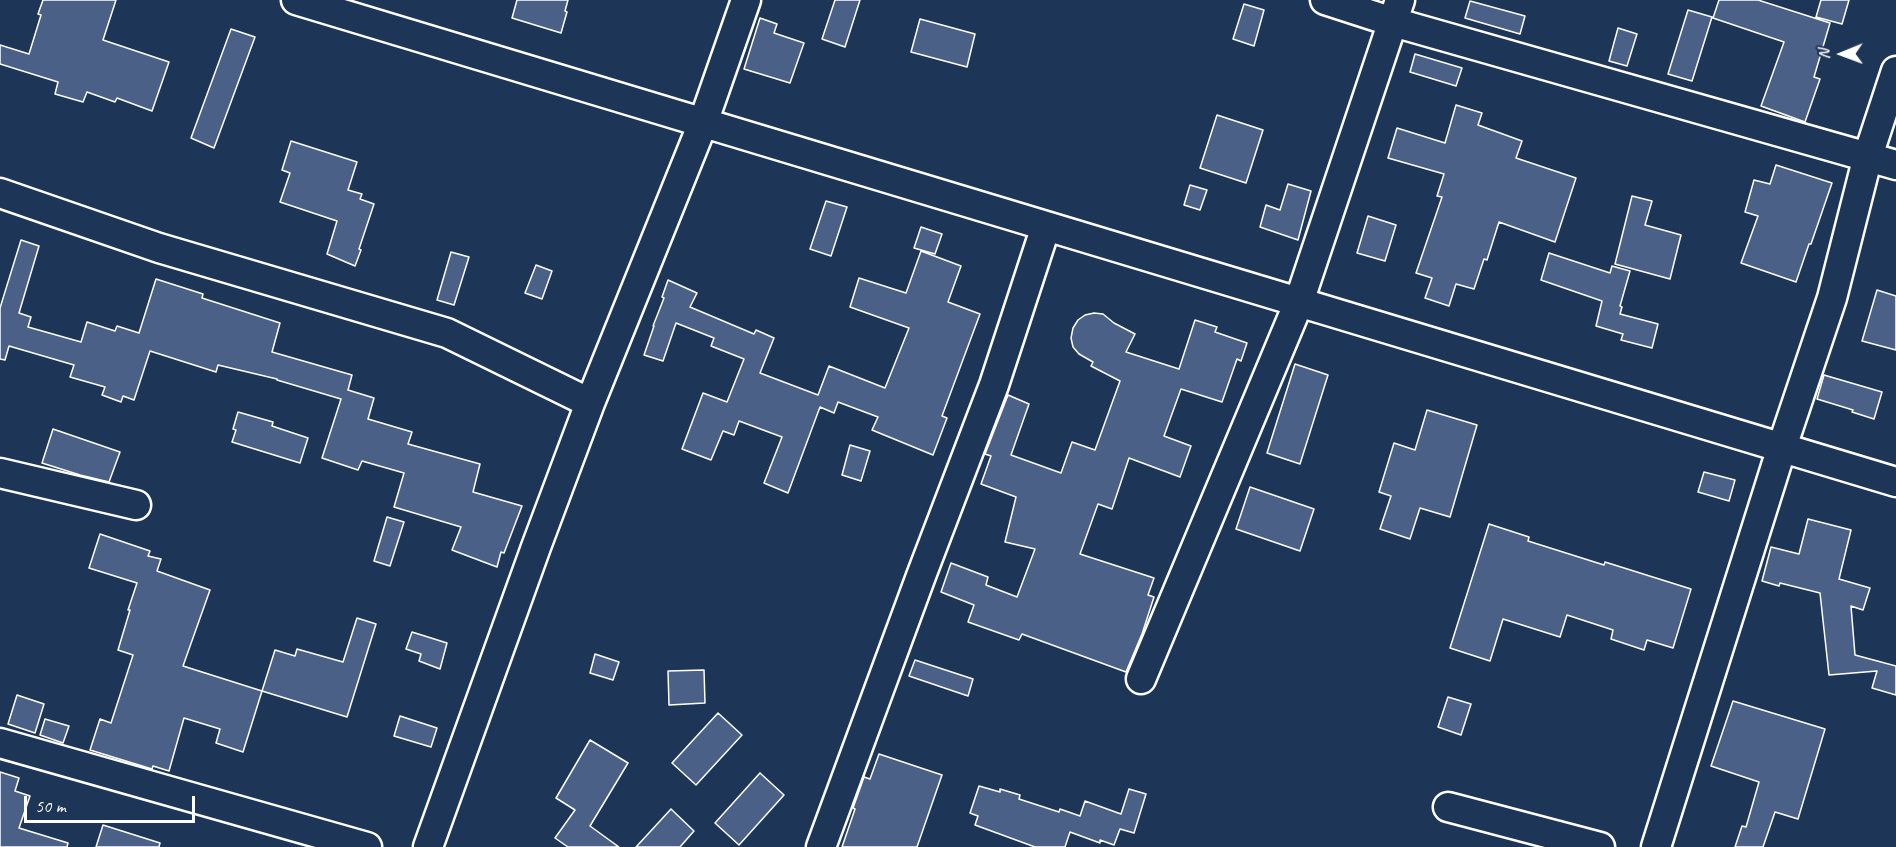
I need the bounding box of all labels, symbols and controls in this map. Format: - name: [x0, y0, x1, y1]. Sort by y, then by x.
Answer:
- north arrow: [1812, 24, 1872, 84]
- text: N: [1814, 49, 1834, 59]
- scale bar: [27, 784, 198, 822]
- text: 50 m: [35, 795, 66, 817]

